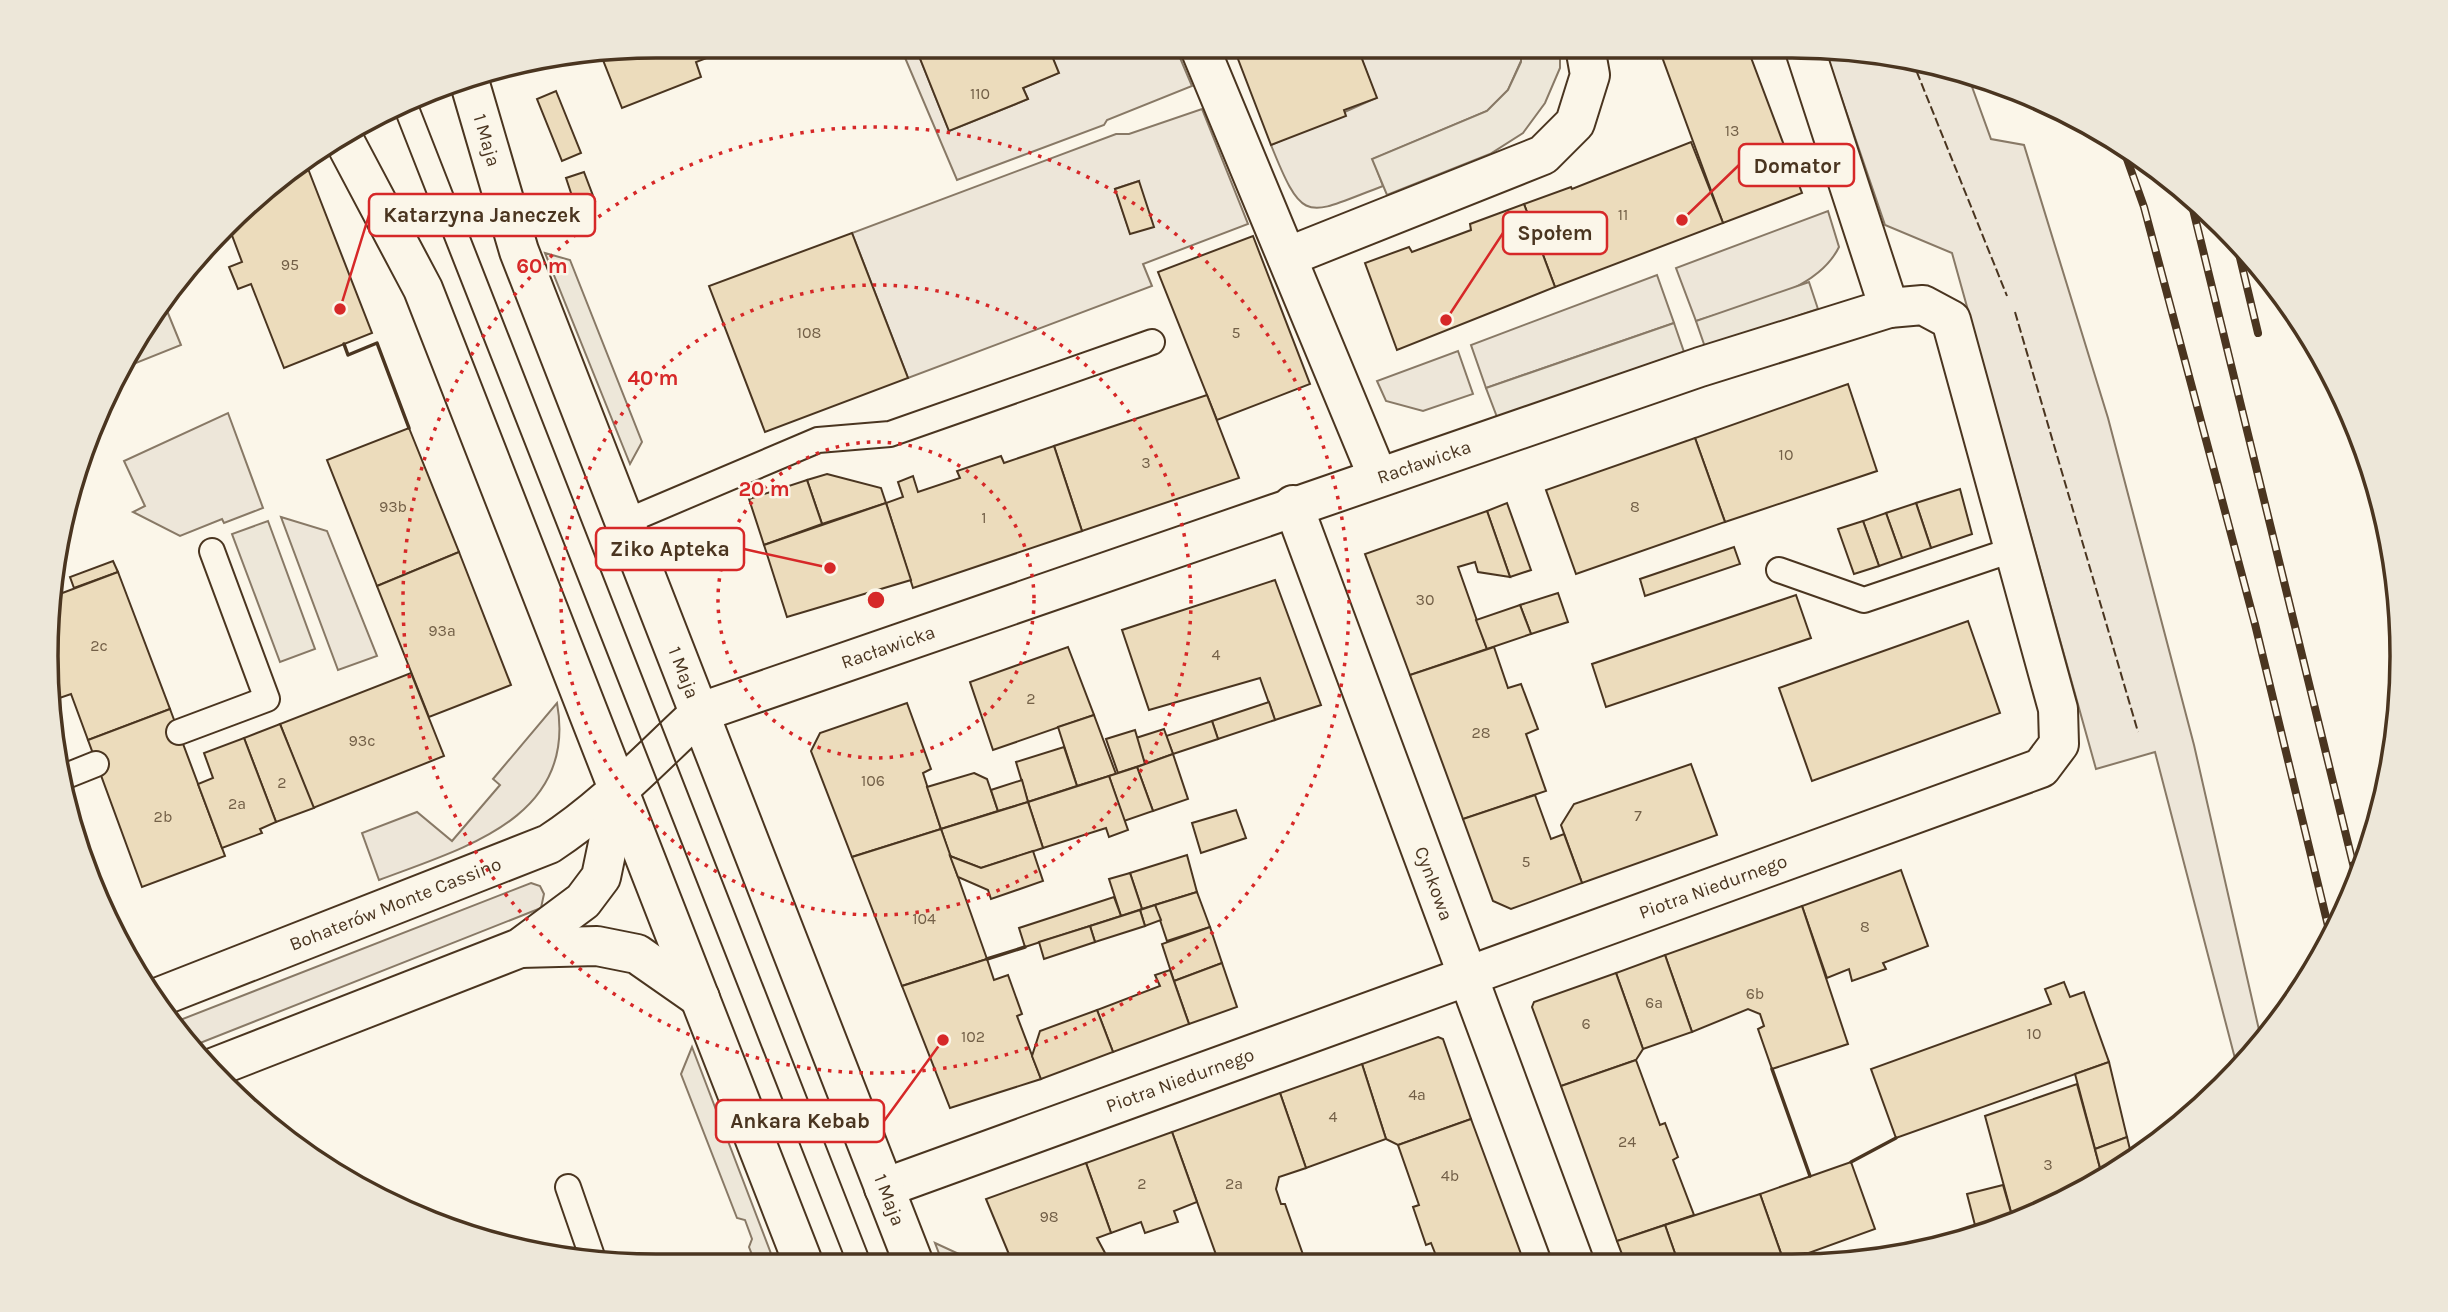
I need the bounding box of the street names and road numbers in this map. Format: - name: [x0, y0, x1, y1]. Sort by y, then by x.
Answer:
- street label: 1 Maja: [468, 111, 505, 169]
- street label: Racławicka: [1374, 436, 1474, 489]
- street label: Racławicka: [838, 621, 938, 674]
- street label: 1 Maja: [663, 644, 703, 702]
- street label: Cynkowa: [1410, 844, 1457, 924]
- street label: Piotra Niedurnego: [1636, 850, 1790, 924]
- street label: Bohaterów Monte Cassino: [286, 853, 505, 956]
- street label: Piotra Niedurnego: [1103, 1044, 1257, 1117]
- street label: 1 Maja: [869, 1171, 909, 1229]

